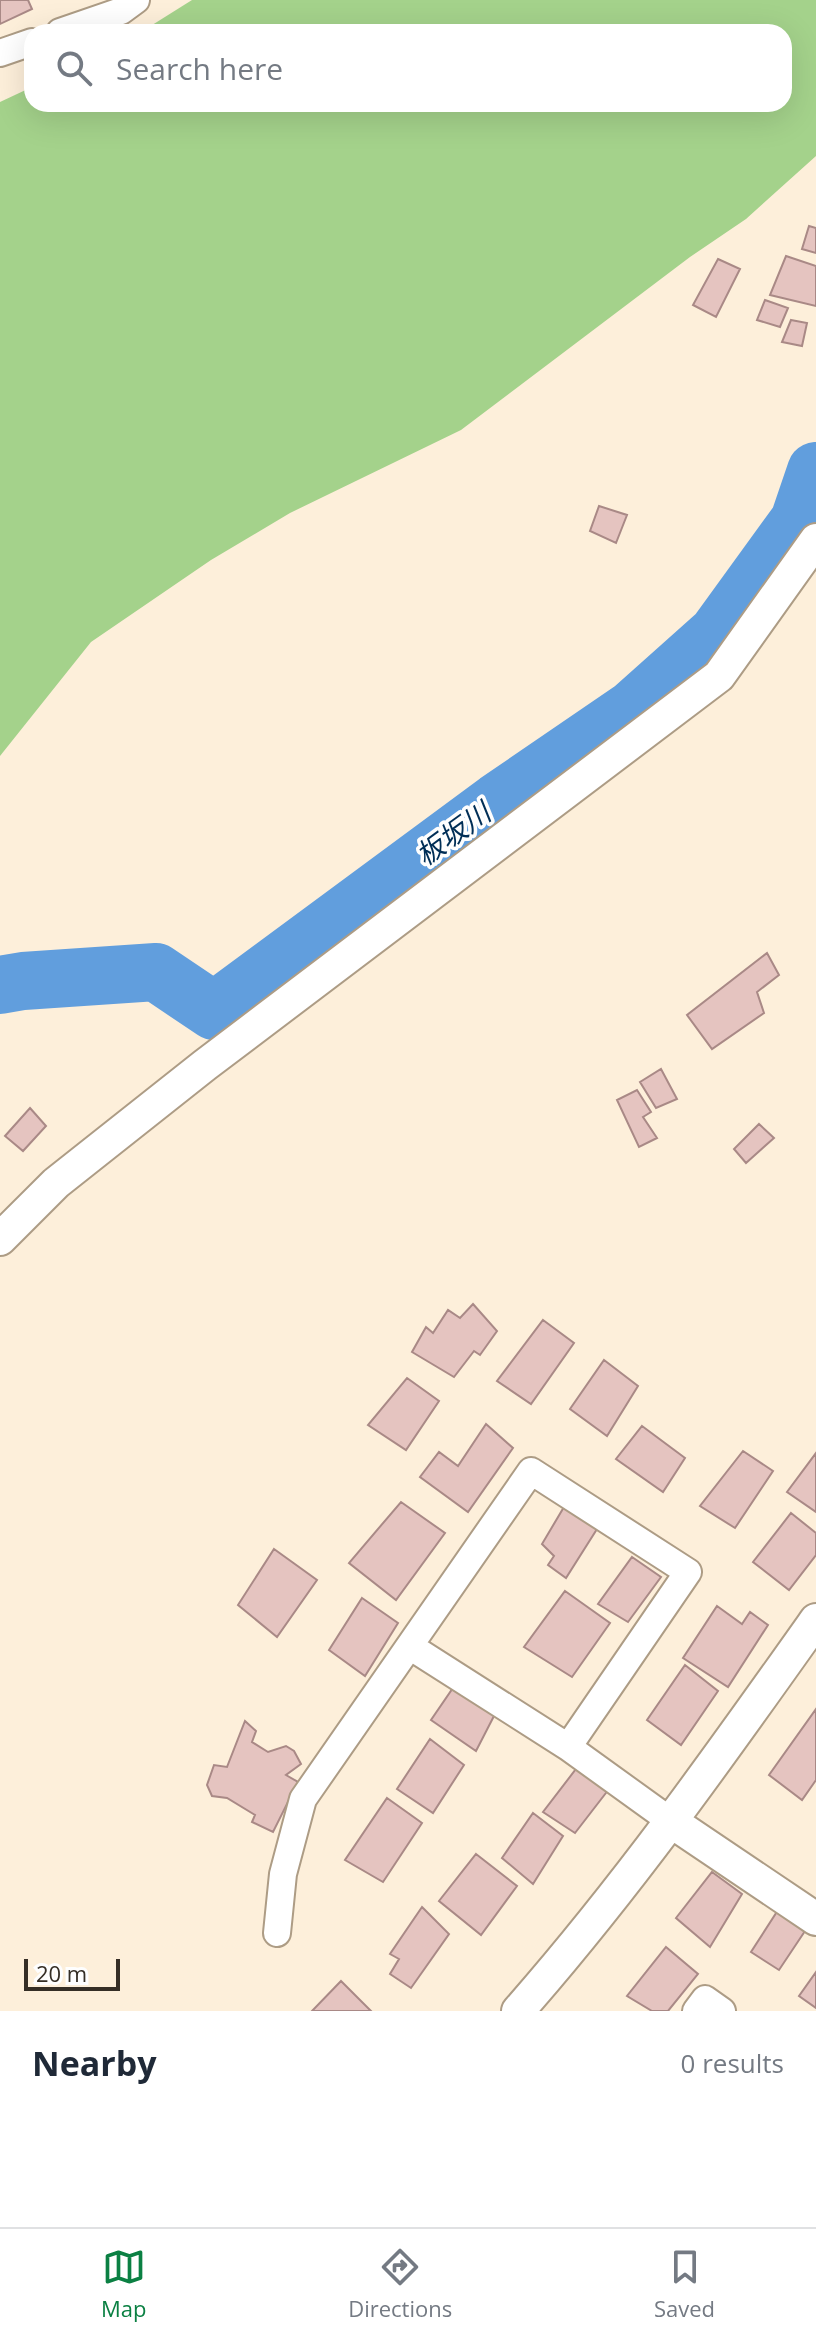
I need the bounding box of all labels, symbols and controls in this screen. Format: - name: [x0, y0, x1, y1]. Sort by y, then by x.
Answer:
- search box: [24, 24, 792, 112]
- icon: search: [52, 46, 96, 90]
- text: Search here: [116, 48, 283, 89]
- water label: 板坂川: [407, 791, 500, 873]
- scale bar: [24, 1955, 120, 1991]
- text: 20 m: [36, 1958, 87, 1988]
- text: Nearby: [32, 2040, 157, 2086]
- text: 0 results: [681, 2045, 784, 2081]
- tab: Map: [101, 2245, 146, 2323]
- tab: Directions: [348, 2245, 452, 2323]
- tab: Saved: [654, 2245, 715, 2323]

